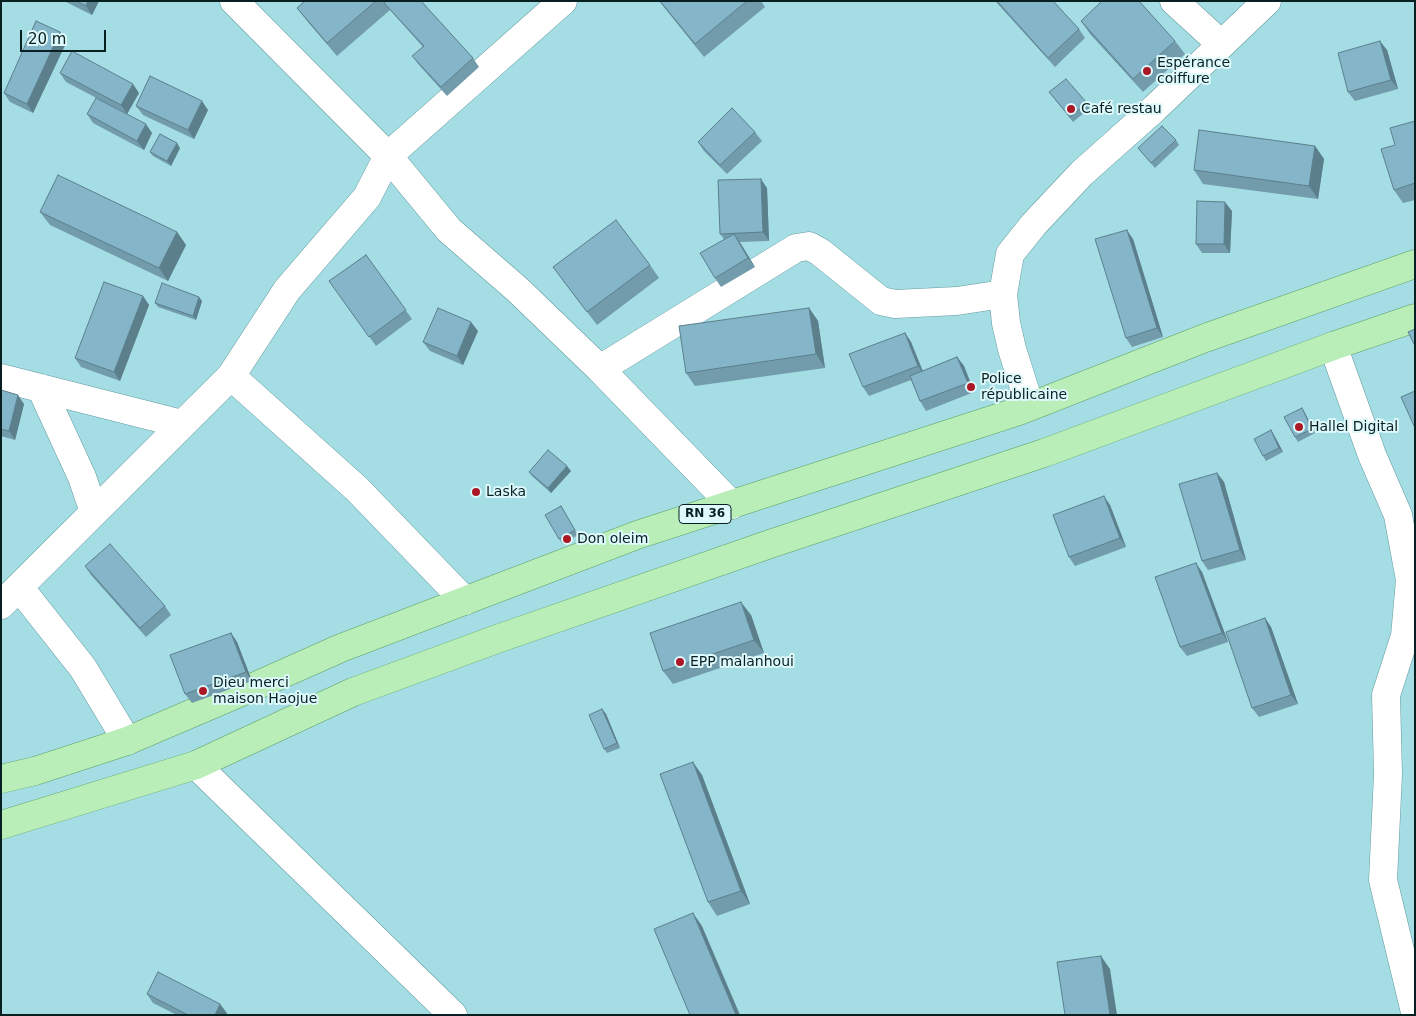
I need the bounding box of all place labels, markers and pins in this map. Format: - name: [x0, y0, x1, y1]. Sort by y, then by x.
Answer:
- place label: Espérance coiffure: [1157, 55, 1230, 88]
- marker: Espérance coiffure: [1141, 65, 1153, 77]
- place label: Café restau: [1081, 101, 1162, 117]
- marker: Café restau: [1065, 103, 1077, 115]
- place label: Police républicaine: [981, 371, 1067, 404]
- marker: Police républicaine: [965, 381, 977, 393]
- place label: Hallel Digital: [1309, 419, 1398, 435]
- marker: Hallel Digital: [1293, 421, 1305, 433]
- place label: Laska: [486, 484, 526, 500]
- marker: Laska: [470, 486, 482, 498]
- place label: Don oleim: [577, 531, 648, 547]
- marker: Don oleim: [561, 533, 573, 545]
- place label: EPP malanhoui: [690, 654, 794, 670]
- marker: EPP malanhoui: [674, 656, 686, 668]
- place label: Dieu merci maison Haojue: [213, 675, 317, 708]
- marker: Dieu merci maison Haojue: [197, 685, 209, 697]

